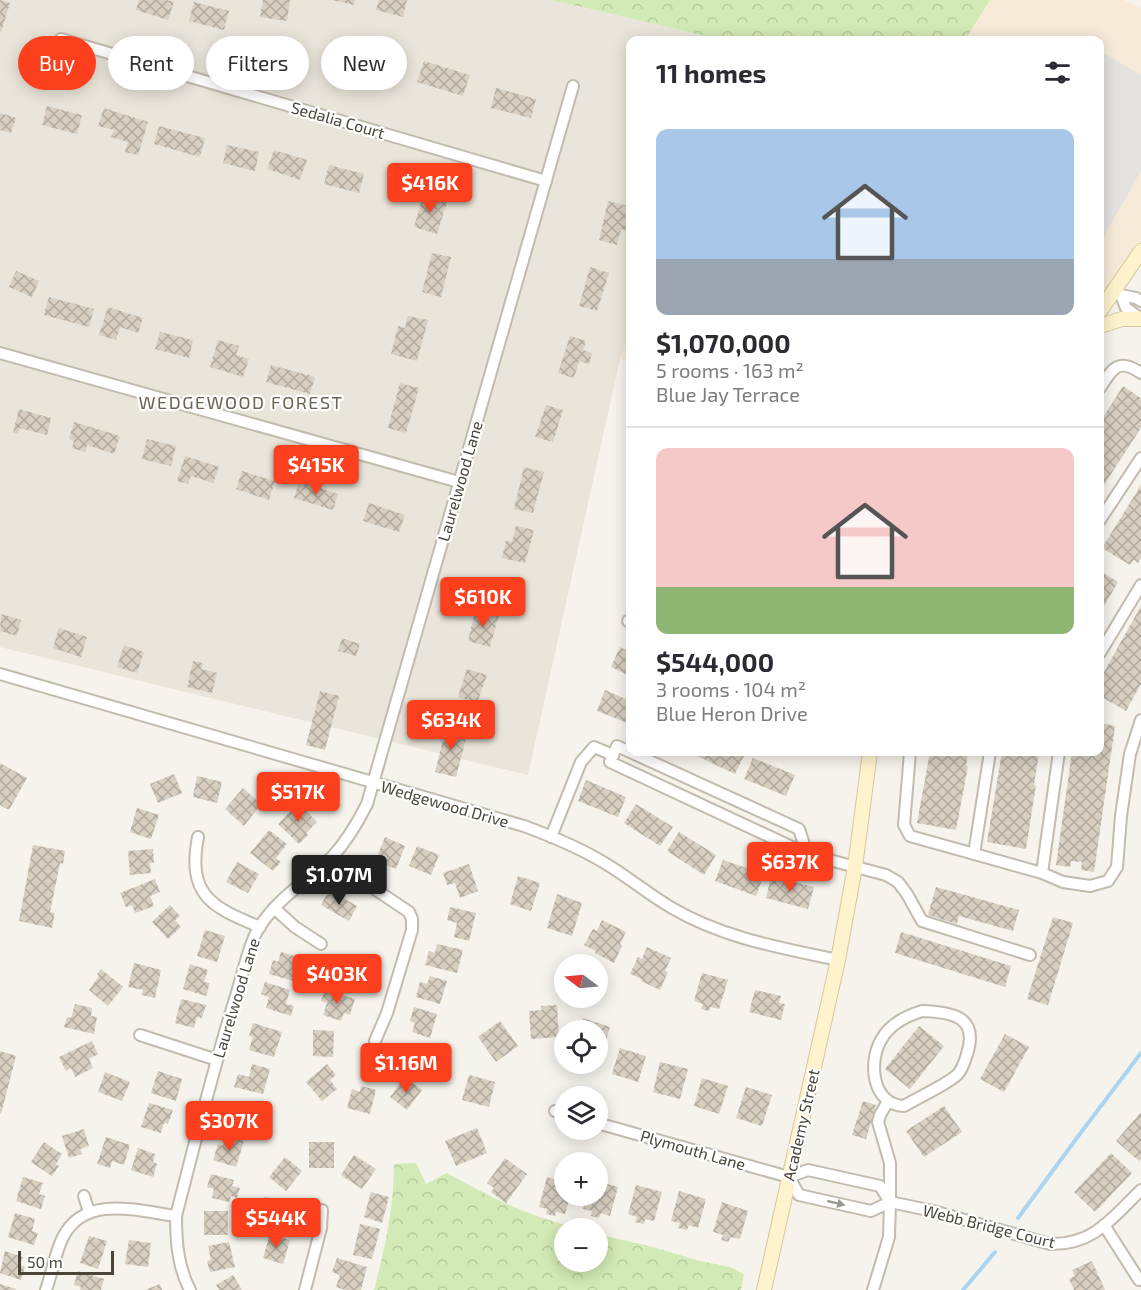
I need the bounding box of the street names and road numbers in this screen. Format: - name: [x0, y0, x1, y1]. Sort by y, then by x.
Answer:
- street label: Sedalia Court: [289, 97, 387, 142]
- street label: Laurelwood Lane: [433, 418, 486, 543]
- street label: Wedgewood Drive: [379, 776, 511, 831]
- street label: Laurelwood Lane: [208, 936, 263, 1060]
- street label: Academy Street: [778, 1067, 823, 1183]
- street label: Plymouth Lane: [638, 1125, 748, 1174]
- street label: Webb Bridge Court: [921, 1200, 1057, 1251]

